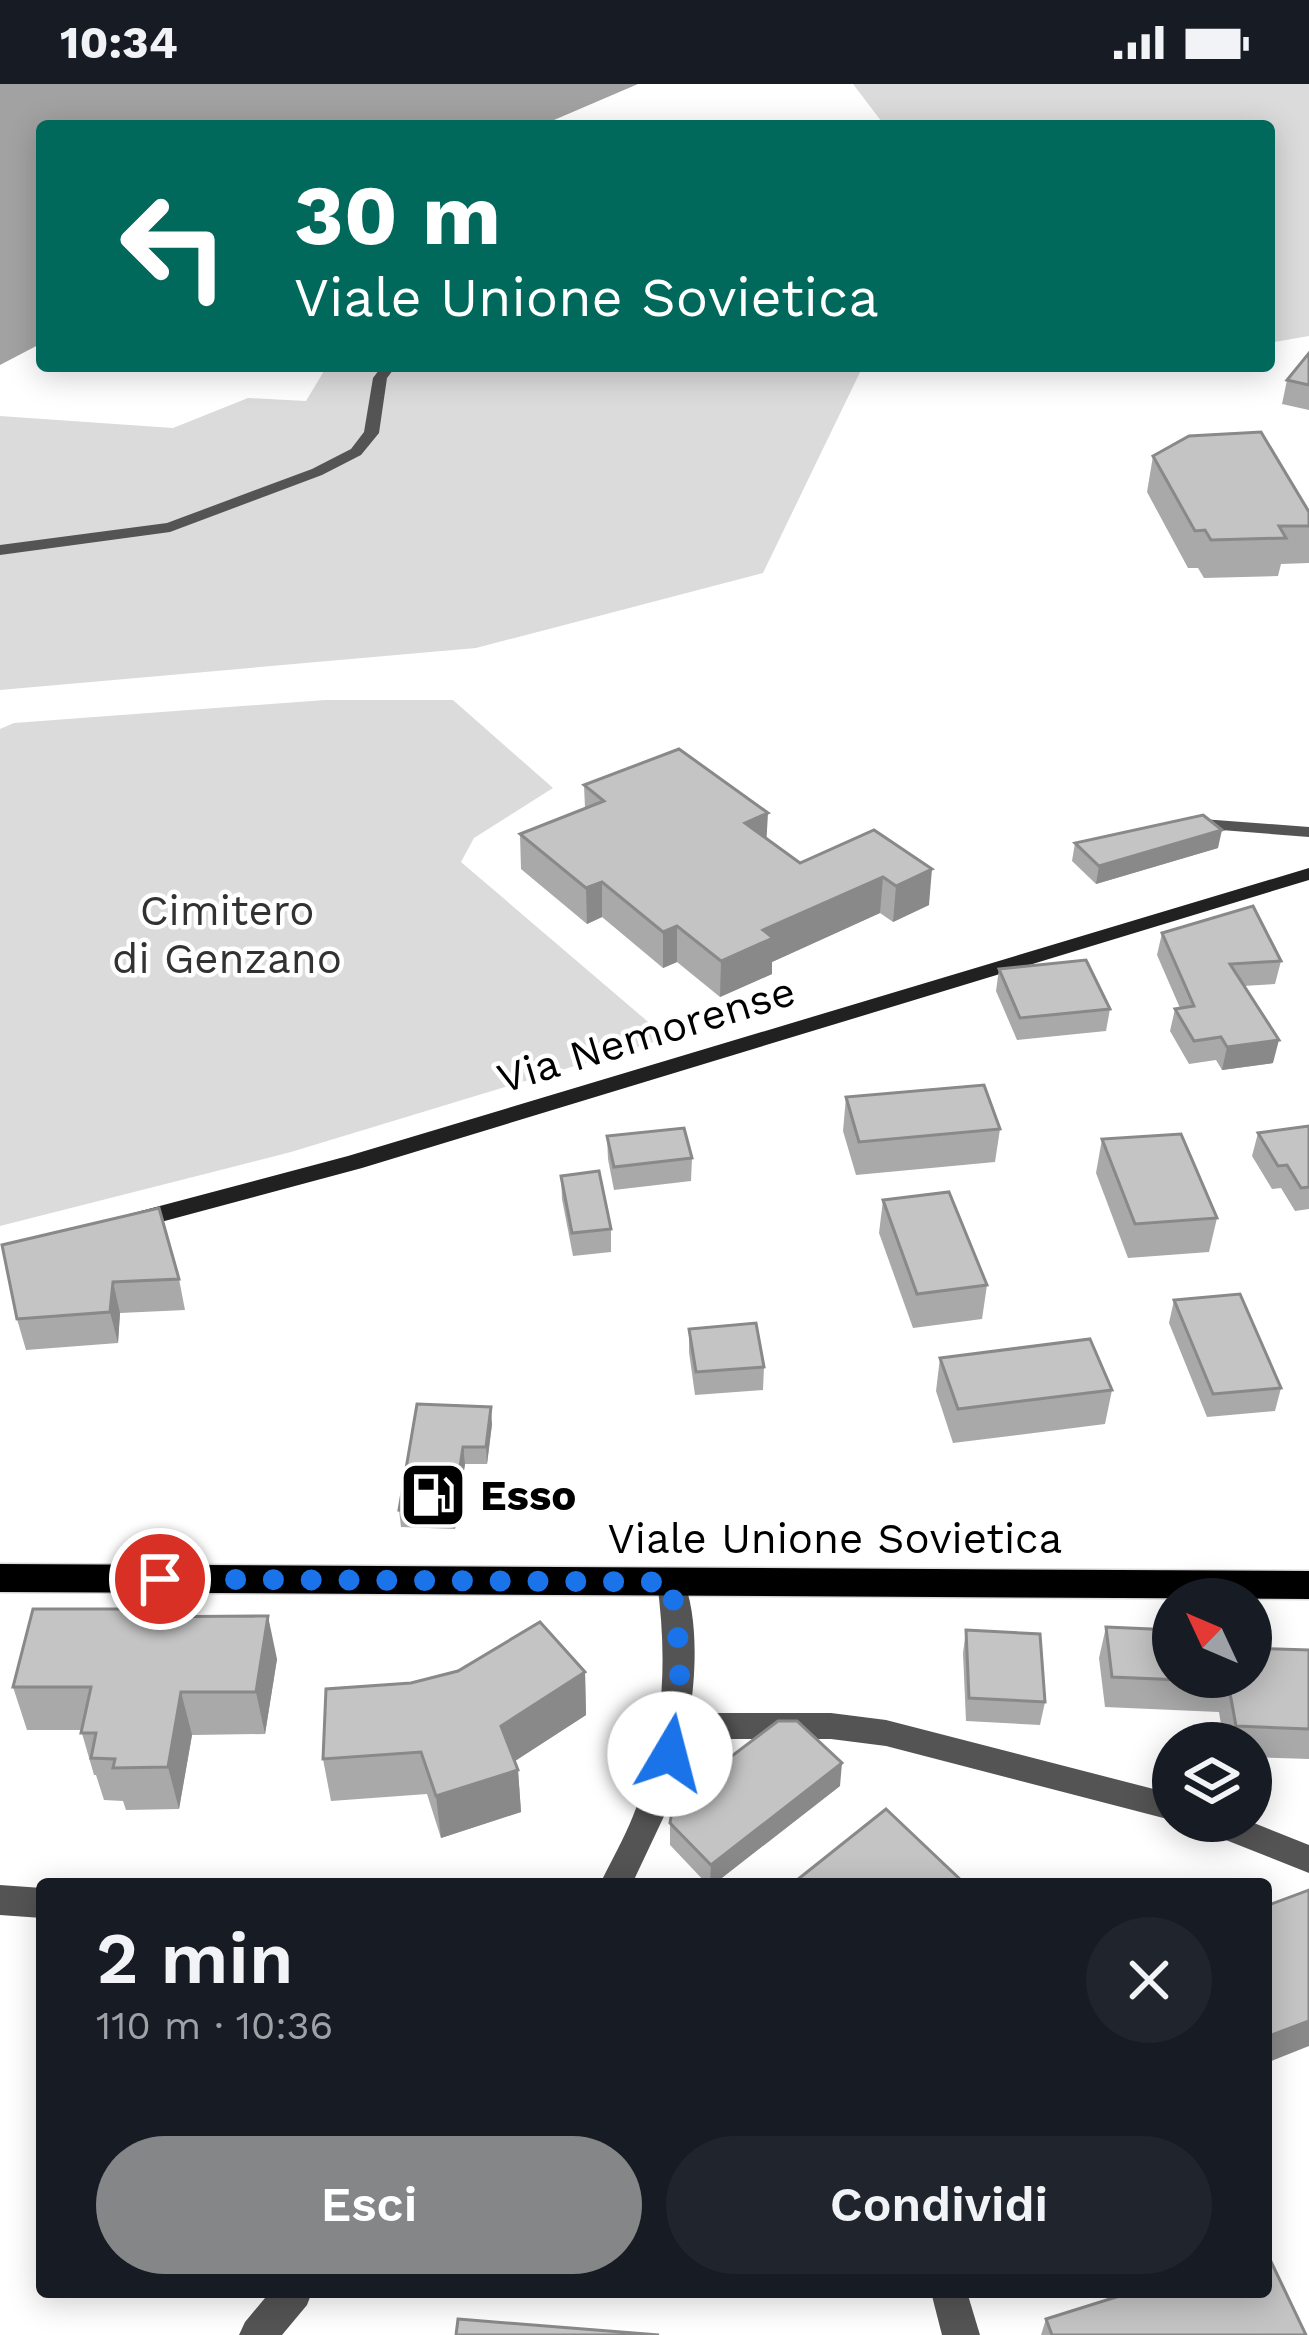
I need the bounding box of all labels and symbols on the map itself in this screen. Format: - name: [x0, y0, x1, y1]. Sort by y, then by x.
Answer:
- park label: Cimitero di Genzano: [112, 886, 342, 983]
- street label: Via Nemorense: [491, 966, 801, 1103]
- fuel station icon: Esso: [398, 1460, 468, 1530]
- place label: Esso: [480, 1471, 576, 1520]
- street label: Viale Unione Sovietica: [608, 1514, 1062, 1563]
- pin: [109, 1528, 211, 1630]
- north arrow: [1152, 1578, 1272, 1698]
- position arrow: [607, 1691, 733, 1817]

